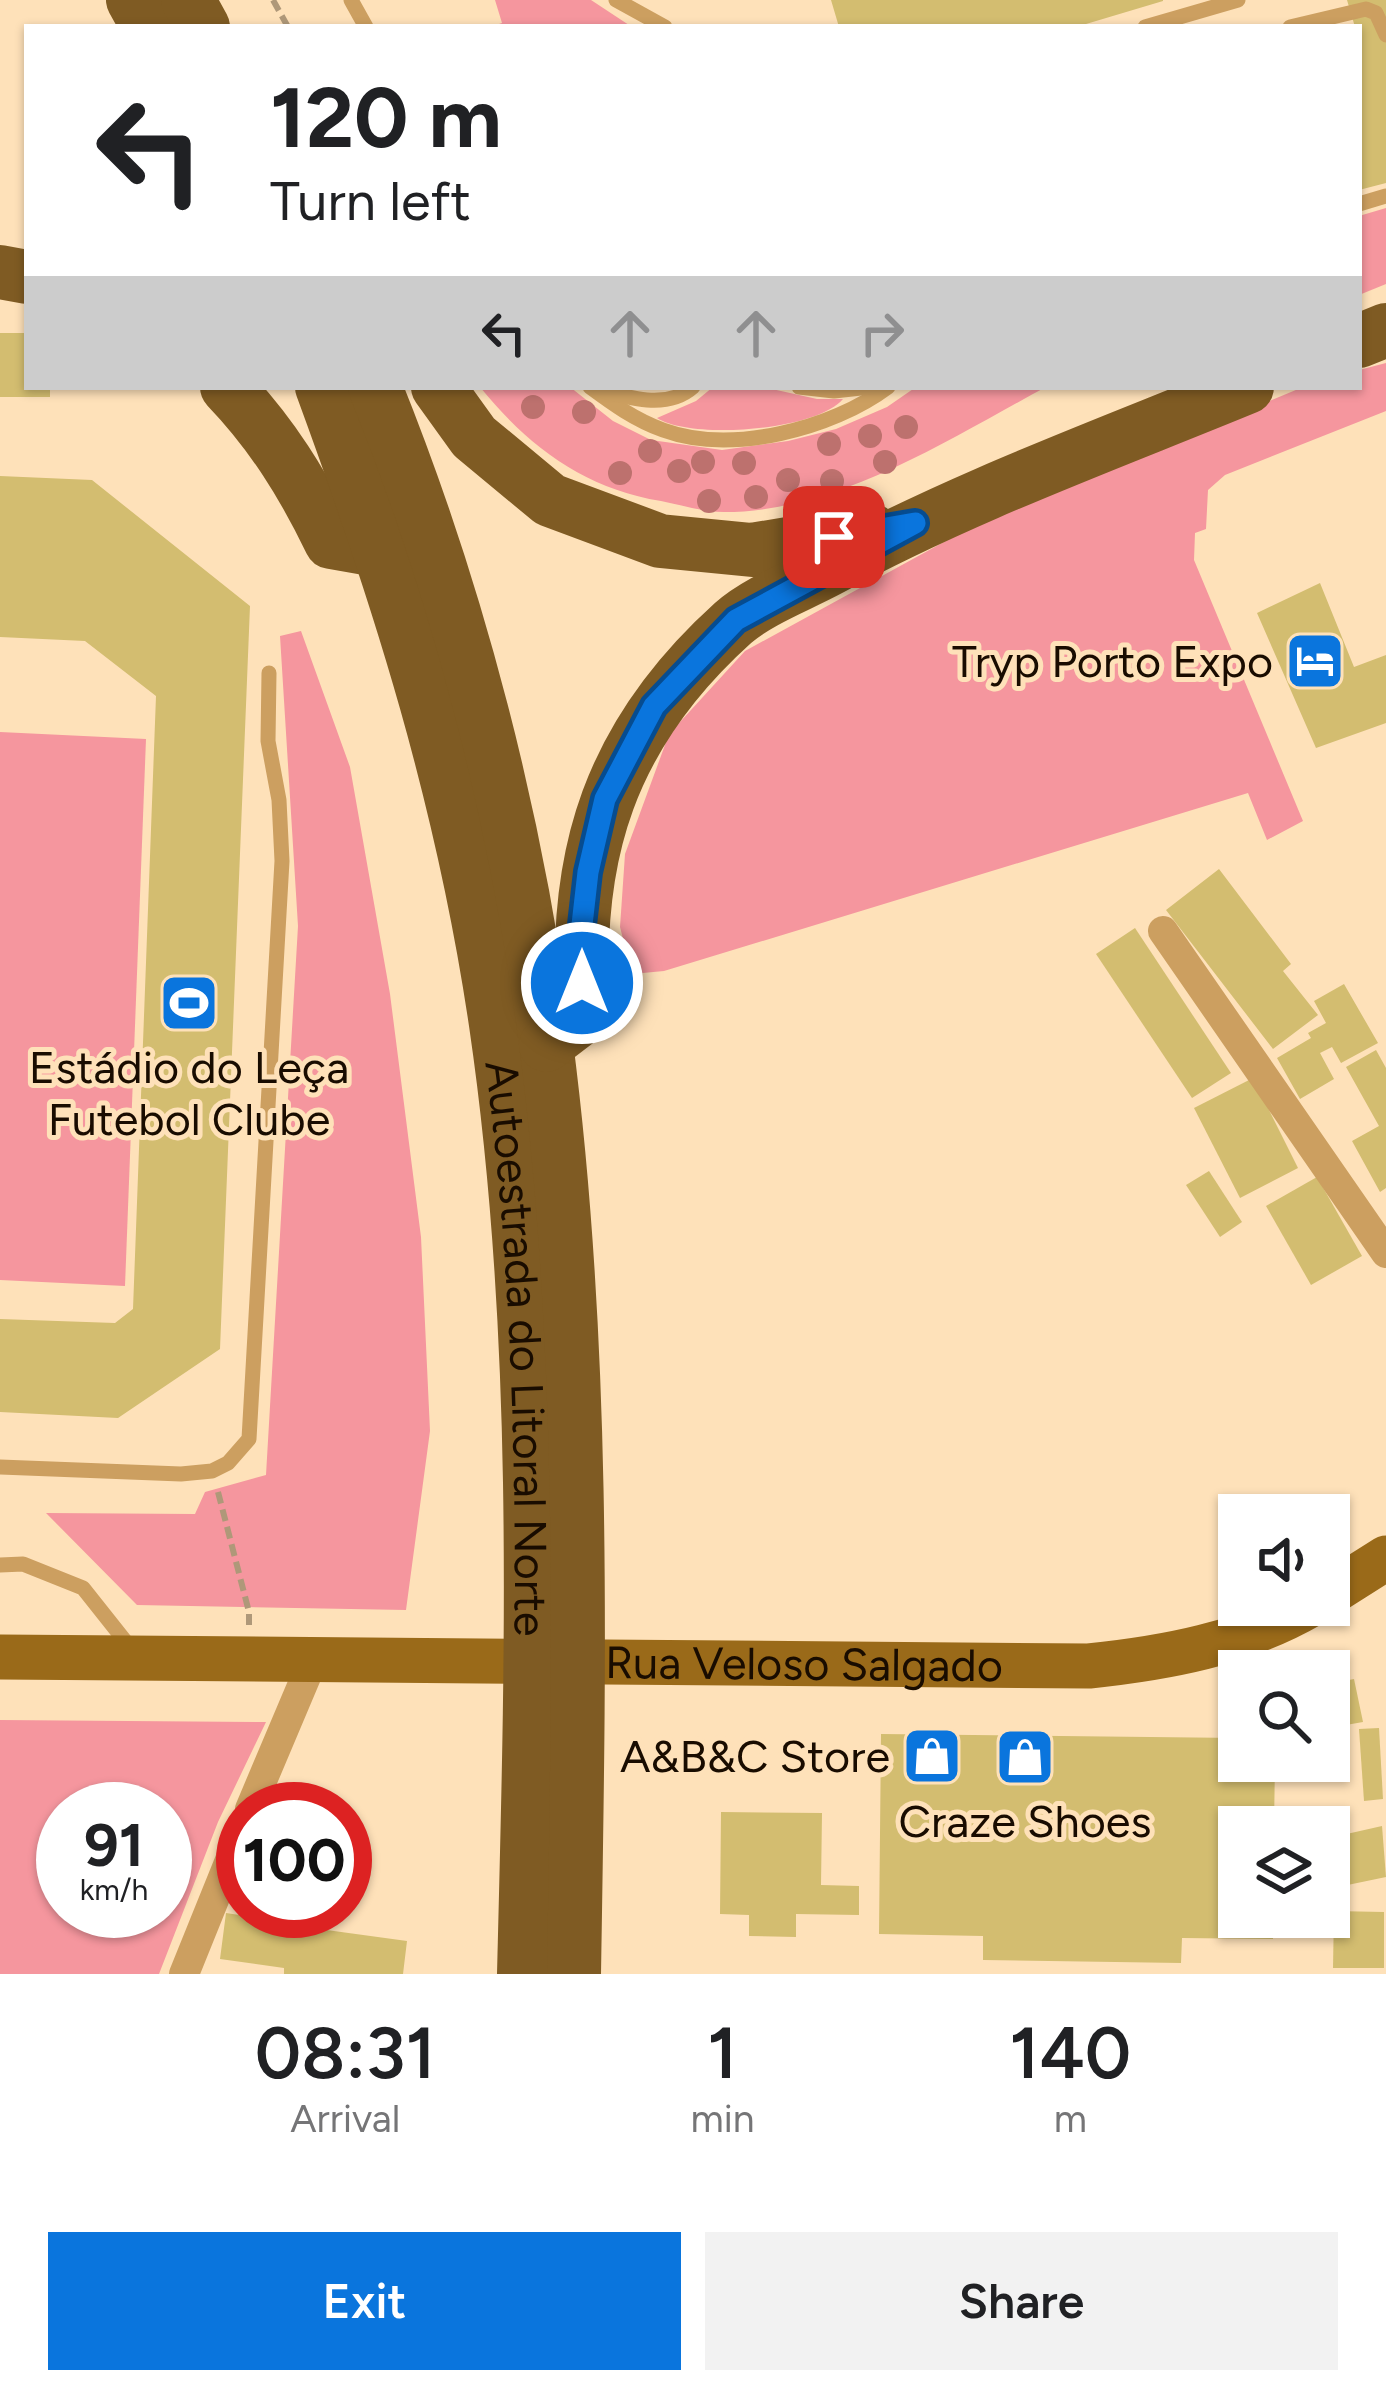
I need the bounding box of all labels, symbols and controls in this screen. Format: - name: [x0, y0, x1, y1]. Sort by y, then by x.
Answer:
- text: 120 m: [270, 67, 502, 168]
- icon: left: [72, 72, 228, 228]
- text: Turn left: [270, 169, 471, 234]
- icon: left: [471, 300, 537, 366]
- icon: ahead: [597, 300, 663, 366]
- icon: ahead: [723, 300, 789, 366]
- icon: right: [849, 300, 915, 366]
- pin: [783, 486, 885, 588]
- icon: arrive: [801, 504, 867, 570]
- hotel icon: Tryp Porto Expo: [1284, 630, 1346, 692]
- place label: Tryp Porto Expo: [952, 634, 1273, 688]
- position arrow: [519, 920, 645, 1046]
- sports icon: Estádio do Leça Futebol Clube: [158, 972, 220, 1034]
- place label: Estádio do Leça Futebol Clube: [29, 1040, 349, 1146]
- street label: Autoestrada do Litoral Norte: [474, 1057, 558, 1637]
- map controls: [1218, 1494, 1350, 1938]
- button: sound: [1218, 1494, 1350, 1626]
- street label: Rua Veloso Salgado: [605, 1635, 1003, 1692]
- button: search: [1218, 1650, 1350, 1782]
- shop icon: A&B&C Store: [901, 1725, 963, 1787]
- shop icon: Craze Shoes: [994, 1726, 1056, 1788]
- place label: A&B&C Store: [620, 1729, 890, 1783]
- speed limit sign: 100: [216, 1782, 372, 1938]
- place label: Craze Shoes: [899, 1794, 1151, 1848]
- button: layers: [1218, 1806, 1350, 1938]
- text: 91: [84, 1809, 144, 1881]
- text: km/h: [80, 1871, 148, 1908]
- text: 08:31: [255, 2010, 436, 2096]
- text: 1: [707, 2010, 738, 2096]
- text: 140: [1009, 2010, 1131, 2096]
- text: Arrival: [290, 2095, 400, 2142]
- text: min: [690, 2095, 754, 2142]
- text: m: [1054, 2095, 1087, 2142]
- button: Exit: [48, 2232, 681, 2370]
- button: Share: [705, 2232, 1338, 2370]

